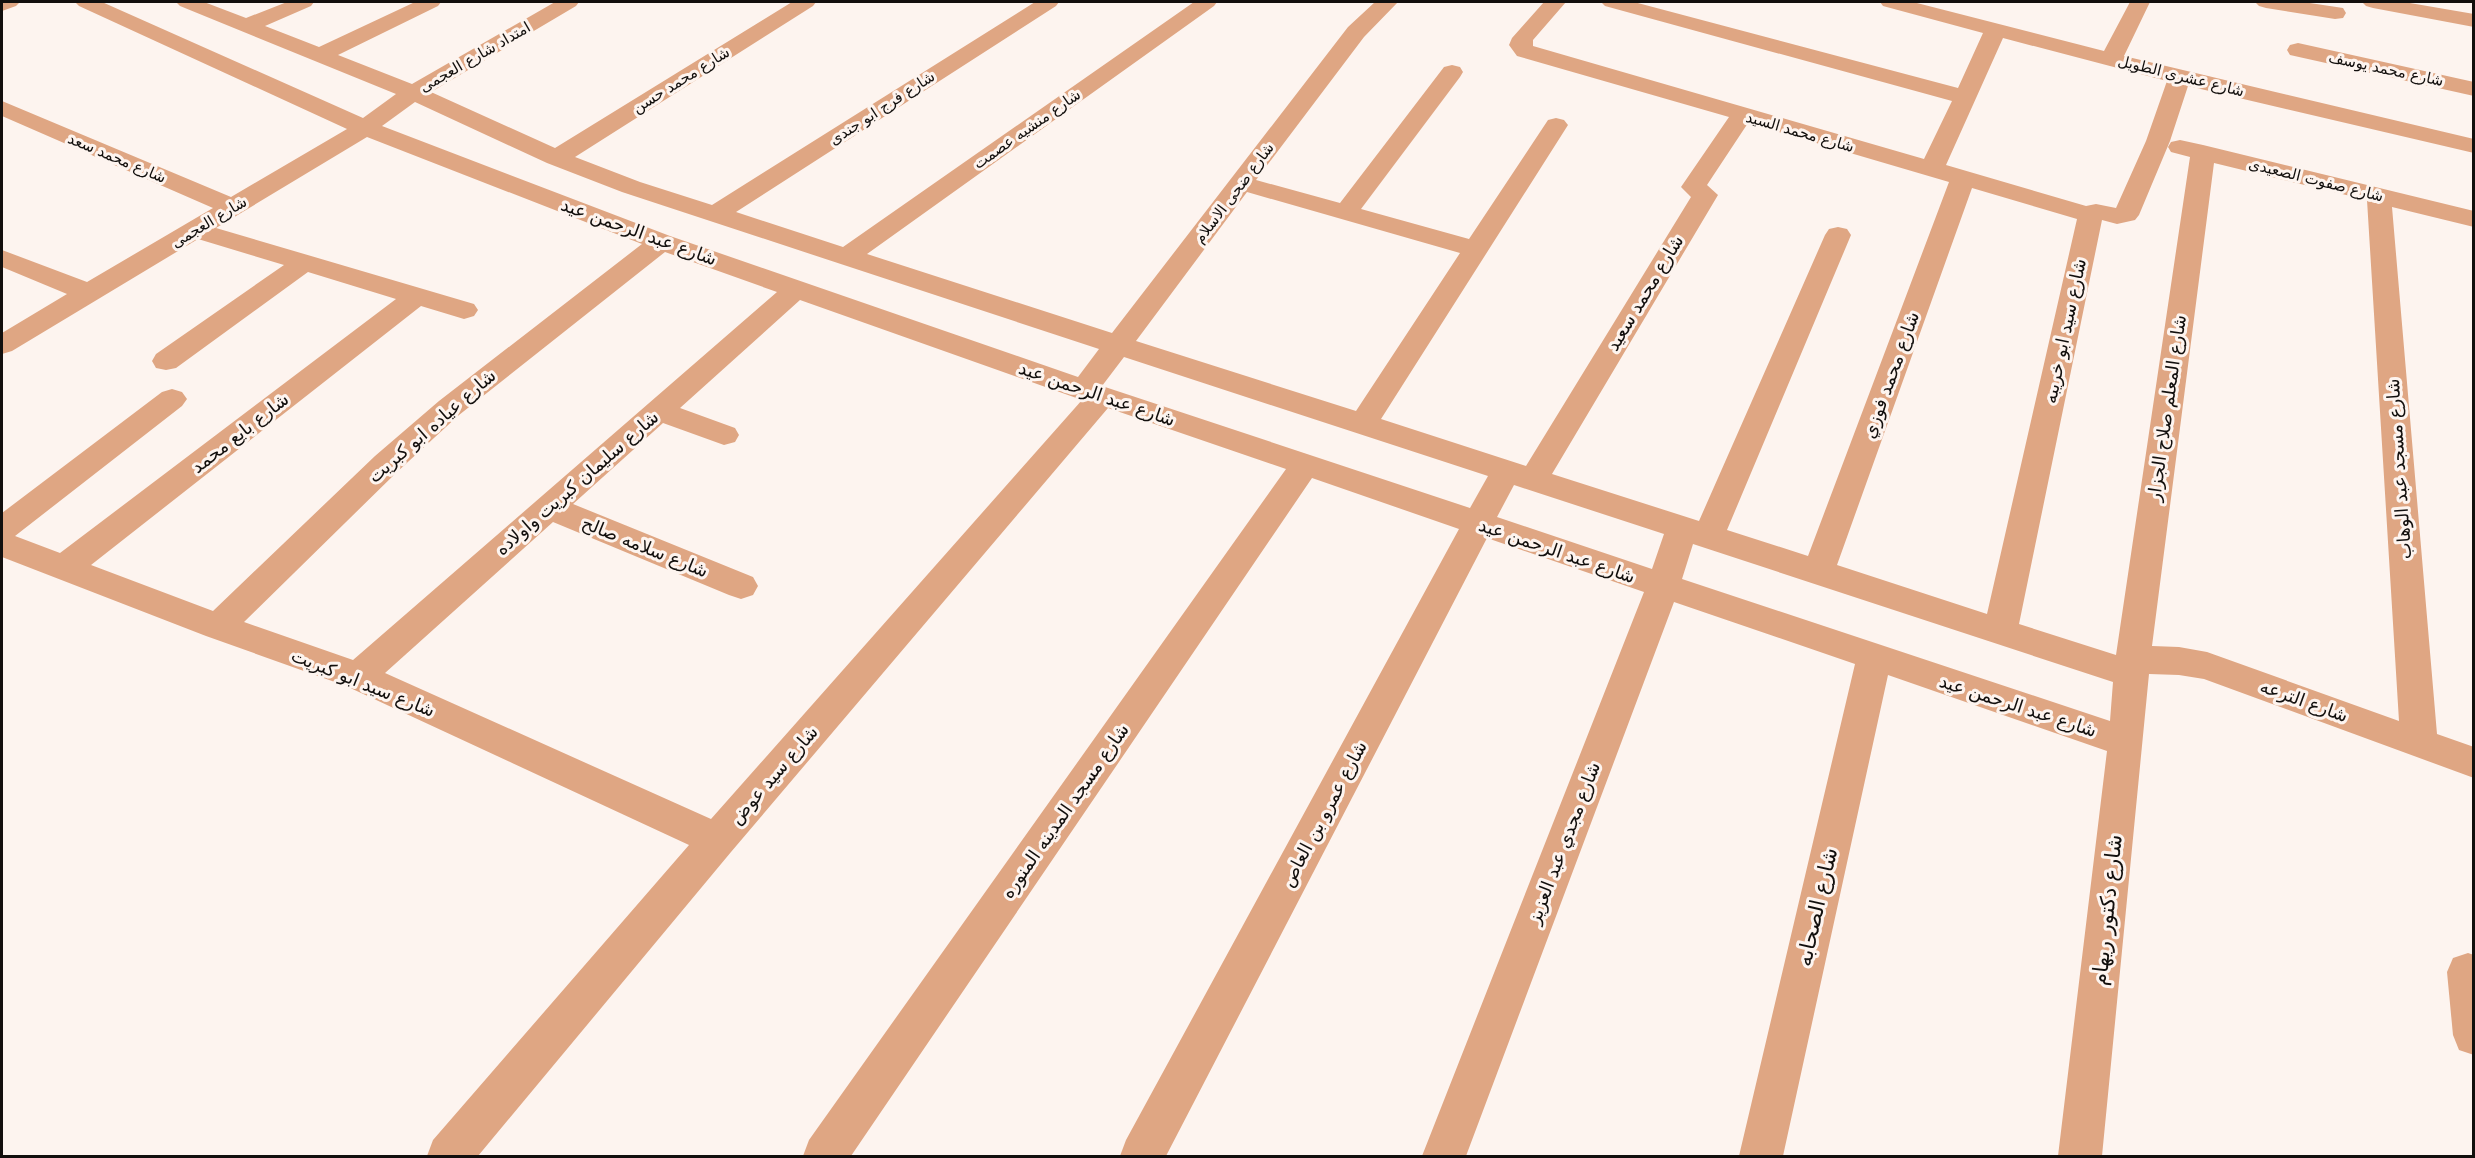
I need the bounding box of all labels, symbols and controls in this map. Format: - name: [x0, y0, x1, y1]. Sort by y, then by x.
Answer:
- street label: امتداد شارع العجمى: [416, 18, 534, 96]
- street label: شارع محمد حسن: [629, 43, 733, 117]
- street label: شارع محمد يوسف: [2327, 48, 2445, 90]
- street label: شارع عشرى الطويل: [2116, 52, 2246, 100]
- street label: شارع فرج ابو جندى: [826, 67, 939, 150]
- street label: شارع منشيه عصمت: [970, 85, 1084, 173]
- street label: شارع محمد السيد: [1744, 108, 1856, 156]
- street label: شارع محمد سعد: [65, 129, 169, 187]
- street label: شارع ضحى الاسلام: [1190, 139, 1278, 247]
- street label: شارع صفوت الصعيدى: [2247, 155, 2385, 205]
- street label: شارع العجمى: [168, 192, 250, 252]
- street label: شارع عبد الرحمن عيد: [558, 194, 720, 270]
- street label: شارع محمد سعيد: [1602, 231, 1688, 355]
- street label: شارع سيد ابو خريبه: [2039, 257, 2091, 405]
- street label: شارع محمد فوزي: [1858, 309, 1924, 441]
- street label: شارع المعلم صلاح الجزار: [2143, 313, 2191, 504]
- street label: شارع عبد الرحمن عيد: [1016, 357, 1178, 431]
- street label: شارع عياده ابو كبريت: [364, 364, 500, 488]
- street label: شارع مسجد عبد الوهاب: [2382, 378, 2416, 560]
- street label: شارع بايع محمد: [187, 388, 293, 478]
- street label: شارع سليمان كبريت واولاده: [491, 406, 663, 560]
- street label: شارع سلامه صالح: [579, 512, 711, 582]
- street label: شارع عبد الرحمن عيد: [1476, 514, 1638, 588]
- street label: شارع سيد ابو كبريت: [288, 644, 438, 722]
- street label: شارع عبد الرحمن عيد: [1937, 670, 2099, 742]
- street label: شارع الترعه: [2257, 675, 2351, 727]
- street label: شارع مسجد المدينه المنوره: [996, 719, 1134, 903]
- street label: شارع سيد عوض: [725, 721, 823, 829]
- street label: شارع عمرو بن العاص: [1276, 737, 1372, 891]
- street label: شارع مجدي عبد العزيز: [1523, 759, 1605, 928]
- street label: شارع دكتور ريهام: [2087, 833, 2127, 987]
- street label: شارع الصحابه: [1792, 845, 1842, 969]

